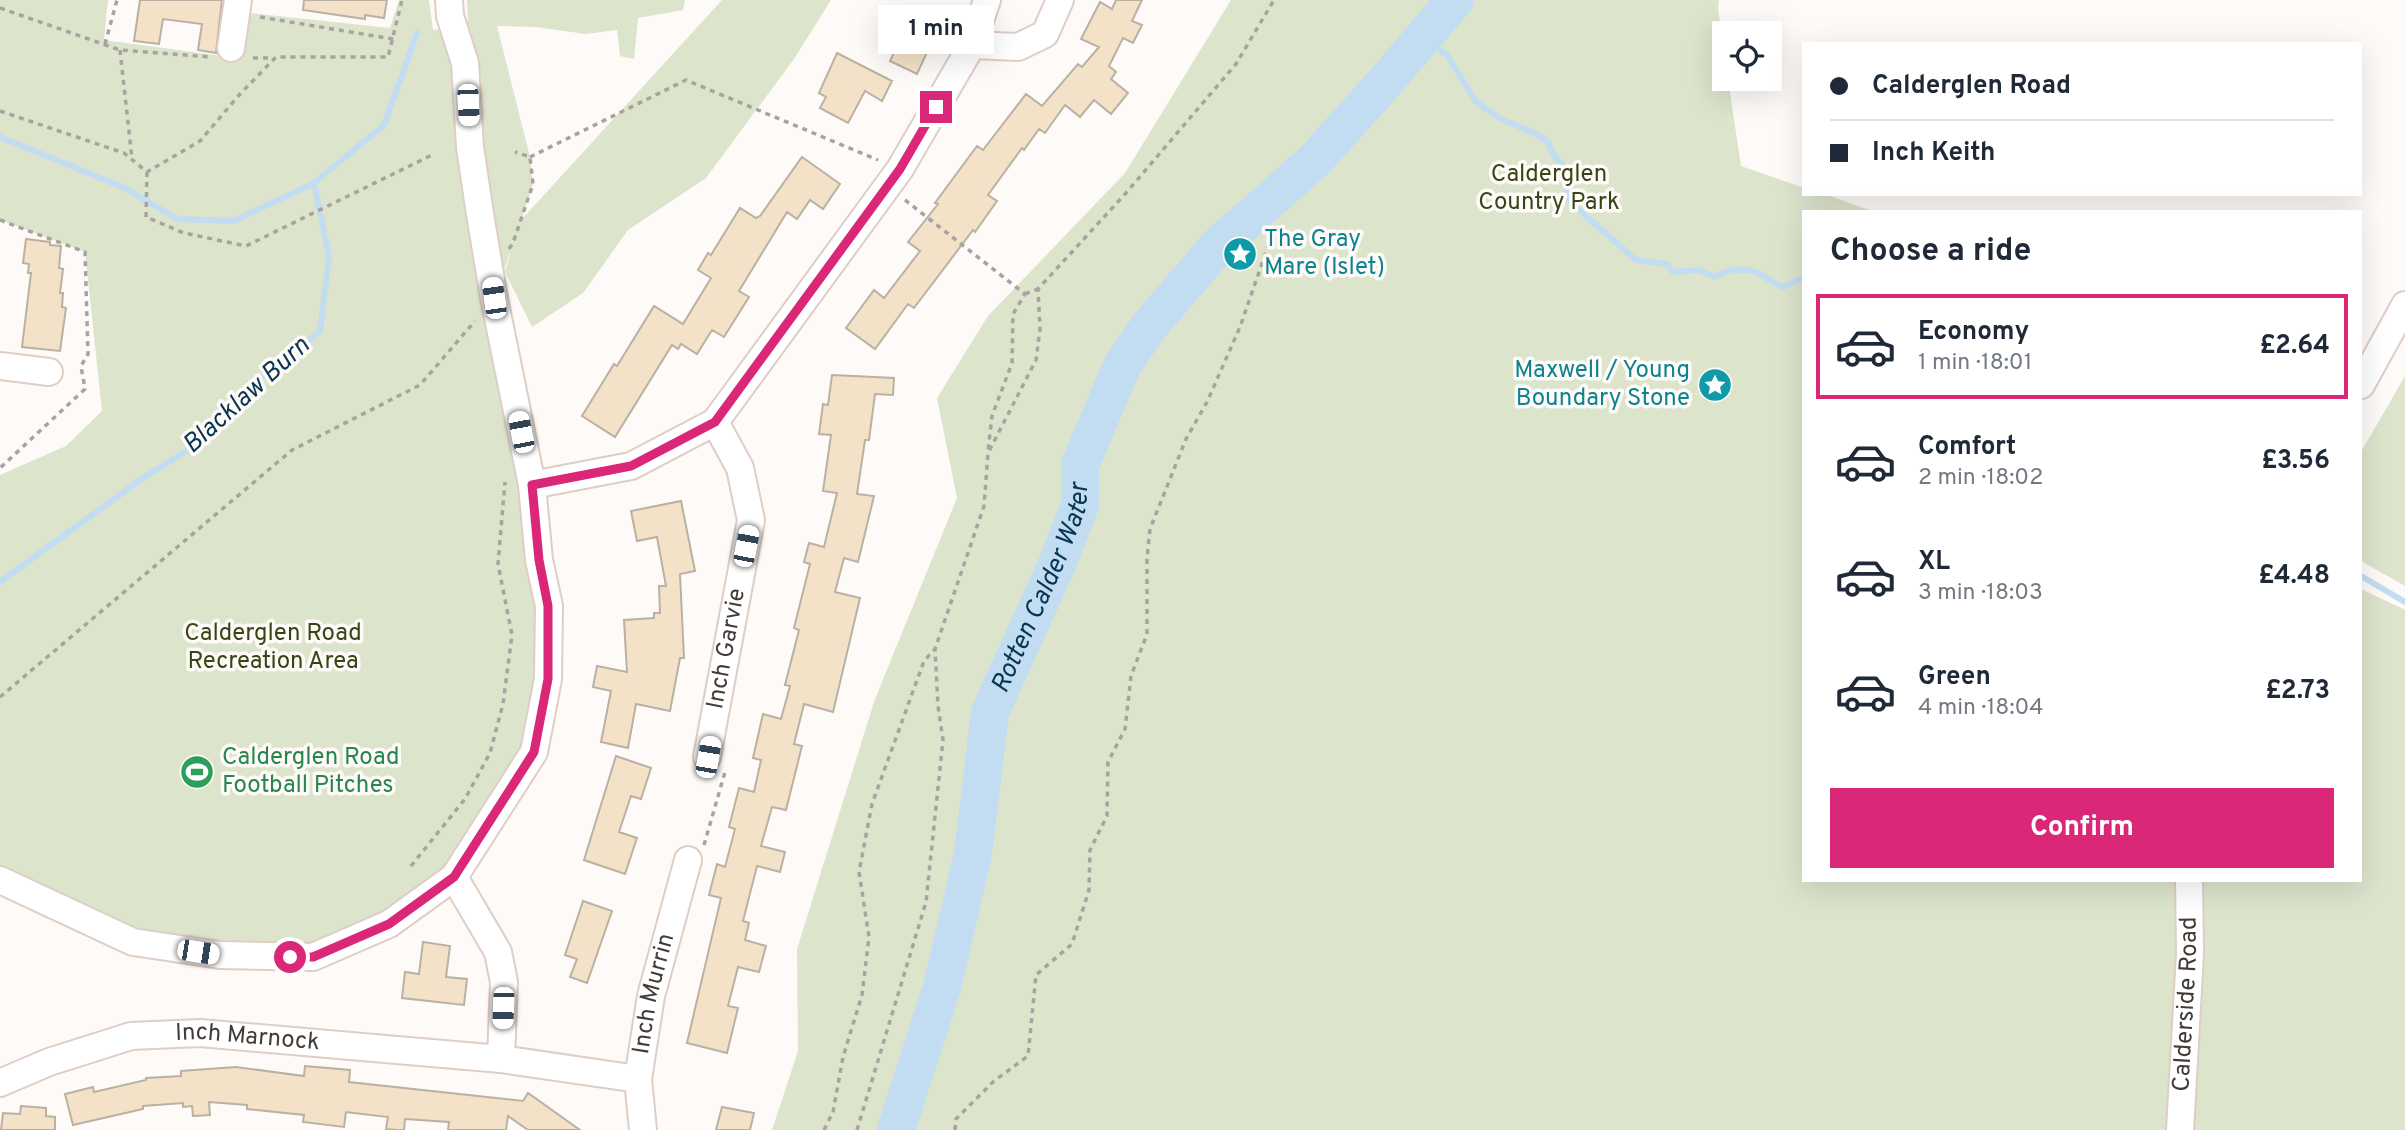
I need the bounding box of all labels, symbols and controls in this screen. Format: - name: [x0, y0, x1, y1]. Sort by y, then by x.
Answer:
- callout: 1 min: [878, 6, 994, 55]
- text: 1 min: [908, 15, 964, 44]
- map controls: [1712, 21, 1782, 91]
- button: locate: [1712, 21, 1782, 91]
- text: Calderglen Road: [1872, 70, 2071, 103]
- car: [457, 83, 480, 127]
- route end: [920, 91, 952, 123]
- text: Inch Keith: [1872, 137, 1995, 170]
- park label: Calderglen Country Park: [1478, 160, 1620, 218]
- place label: The Gray Mare (Islet): [1264, 225, 1385, 283]
- text: Choose a ride: [1830, 232, 2031, 272]
- place icon: The Gray Mare (Islet): [1221, 235, 1259, 273]
- car: [481, 276, 508, 320]
- icon: car: [1834, 315, 1897, 378]
- text: Economy: [1918, 316, 2029, 349]
- water label: Blacklaw Burn: [177, 330, 317, 462]
- text: £2.64: [2259, 330, 2330, 363]
- text: 1 min · 18:01: [1918, 349, 2032, 378]
- place label: Maxwell / Young Boundary Stone: [1514, 356, 1690, 414]
- place icon: Maxwell / Young Boundary Stone: [1696, 366, 1734, 404]
- car: [507, 409, 536, 455]
- icon: car: [1834, 430, 1897, 493]
- text: Comfort: [1918, 431, 2016, 464]
- text: £3.56: [2261, 445, 2330, 478]
- text: 2 min · 18:02: [1918, 464, 2043, 493]
- water label: Rotten Calder Water: [984, 481, 1097, 698]
- car: [732, 523, 761, 569]
- icon: car: [1834, 545, 1897, 608]
- text: XL: [1918, 546, 1950, 579]
- text: £4.48: [2258, 560, 2330, 593]
- text: 3 min · 18:03: [1918, 579, 2043, 608]
- street label: Inch Garvie: [701, 586, 753, 712]
- park label: Calderglen Road Recreation Area: [184, 619, 362, 677]
- icon: car: [1834, 660, 1897, 723]
- text: Green: [1918, 661, 1991, 694]
- text: £2.73: [2265, 675, 2330, 708]
- text: 4 min · 18:04: [1918, 694, 2044, 723]
- car: [695, 734, 722, 780]
- place label: Calderglen Road Football Pitches: [222, 743, 399, 801]
- sports icon: Calderglen Road Football Pitches: [178, 753, 216, 791]
- button: Confirm: [1830, 788, 2334, 868]
- street label: Calderside Road: [2167, 916, 2205, 1093]
- street label: Inch Murrin: [627, 930, 682, 1056]
- car: [176, 938, 221, 966]
- route start: [274, 941, 306, 973]
- car: [492, 987, 515, 1029]
- street label: Inch Marnock: [174, 1018, 321, 1058]

